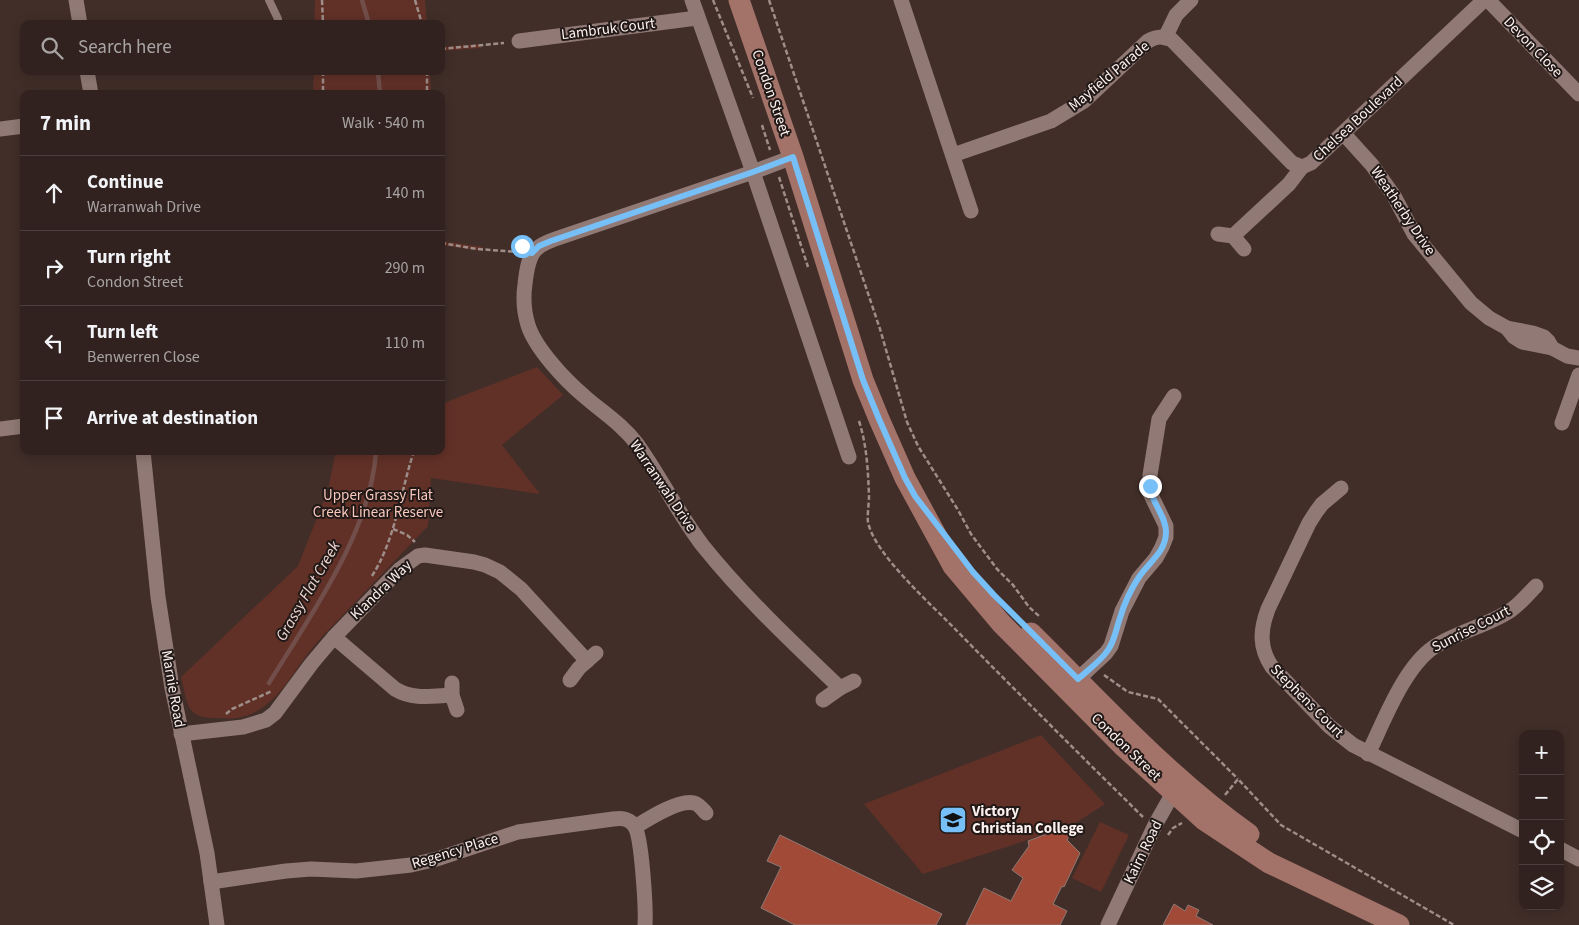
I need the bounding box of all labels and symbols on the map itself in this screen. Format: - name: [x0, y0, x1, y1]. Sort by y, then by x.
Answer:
- street label: Devon Close: [1499, 12, 1567, 82]
- street label: Lambruk Court: [560, 13, 656, 45]
- street label: Mayfield Parade: [1064, 36, 1154, 116]
- street label: Condon Street: [746, 47, 796, 139]
- street label: Chelsea Boulevard: [1308, 72, 1408, 166]
- street label: Weatherby Drive: [1365, 162, 1441, 260]
- route start: [511, 235, 534, 258]
- street label: Warranwah Drive: [624, 436, 702, 536]
- route end: [1139, 475, 1162, 498]
- park label: Upper Grassy Flat Creek Linear Reserve: [313, 485, 443, 523]
- water label: Grassy Flat Creek: [270, 537, 346, 645]
- street label: Kiandra Way: [346, 555, 416, 625]
- street label: Sunrise Court: [1428, 600, 1514, 658]
- street label: Marnie Road: [156, 649, 190, 729]
- street label: Stephens Court: [1265, 659, 1349, 743]
- street label: Condon Street: [1086, 708, 1166, 786]
- place label: Victory Christian College: [971, 801, 1084, 839]
- school or university icon: Victory Christian College: [938, 805, 968, 835]
- street label: Kairn Road: [1119, 817, 1167, 887]
- street label: Regency Place: [409, 828, 501, 874]

